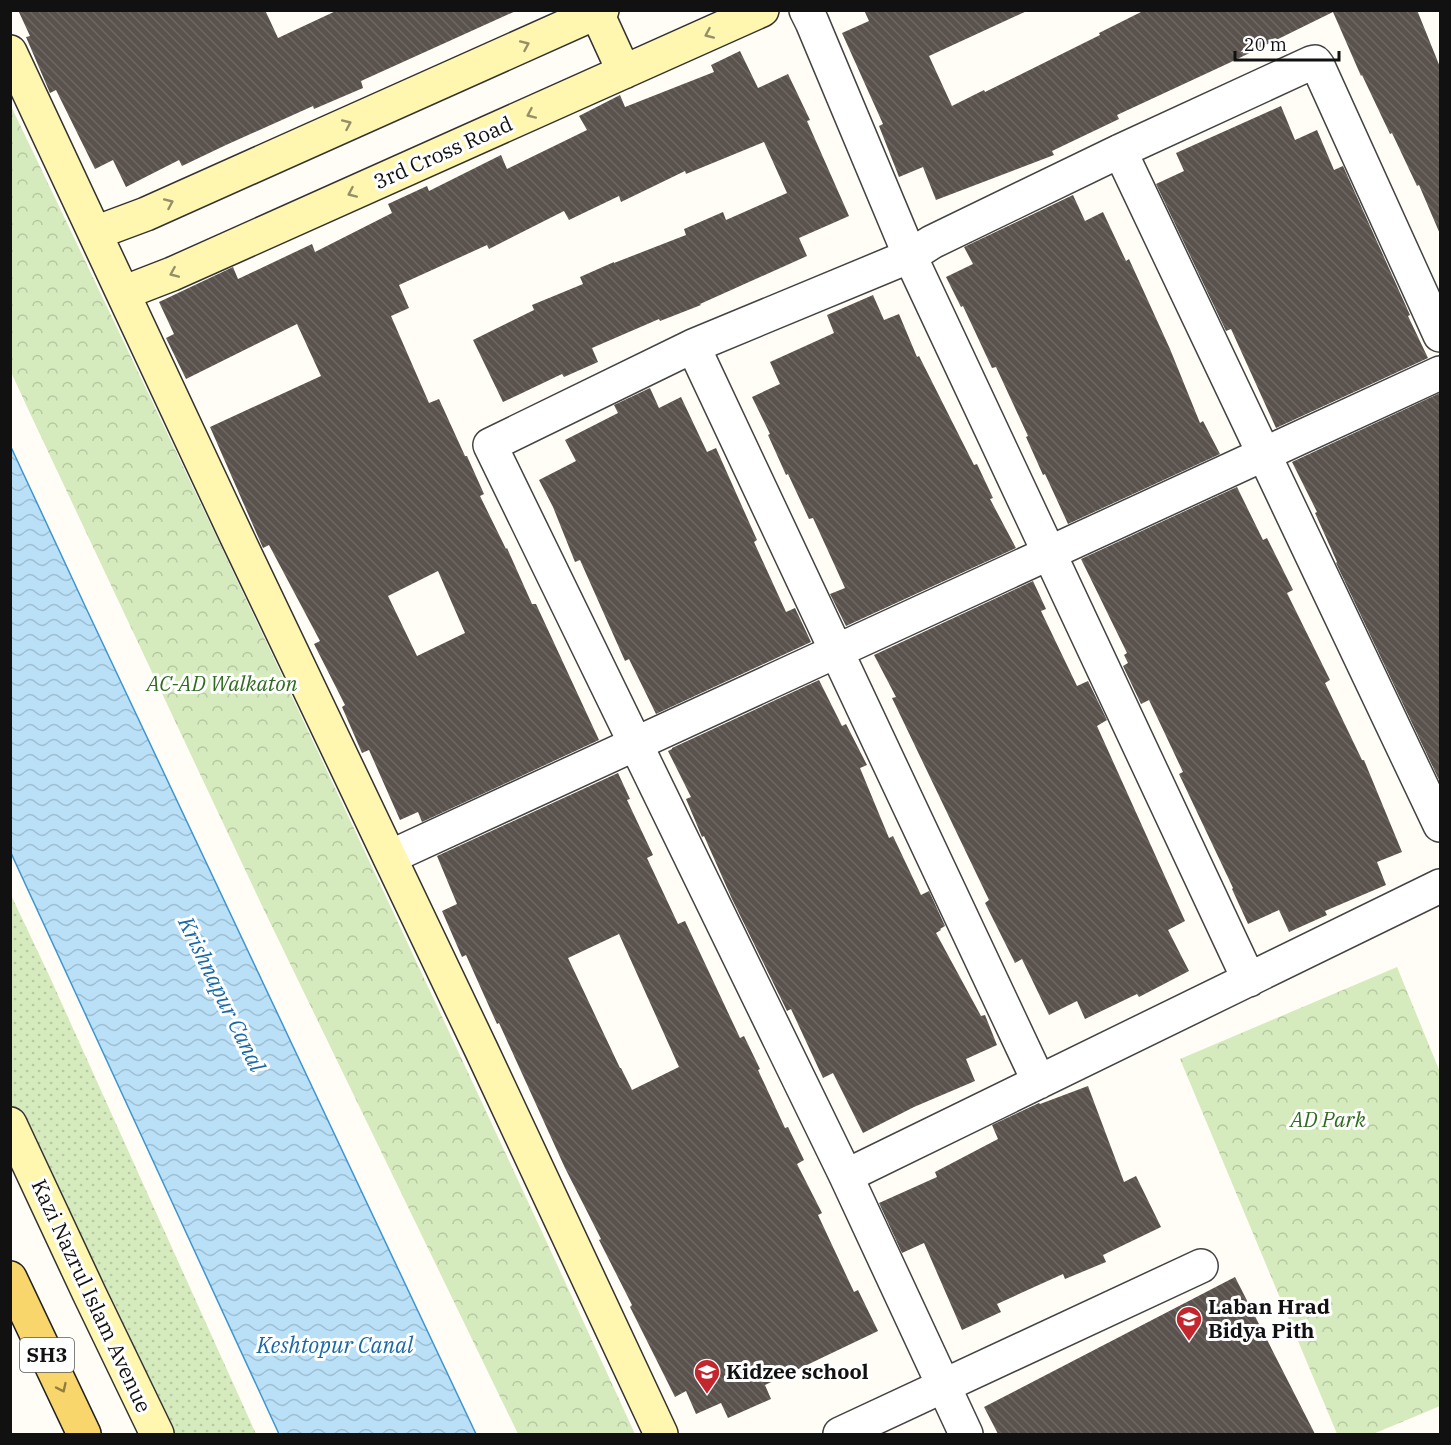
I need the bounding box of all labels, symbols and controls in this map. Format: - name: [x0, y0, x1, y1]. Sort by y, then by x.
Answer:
- scale bar: [1235, 24, 1338, 62]
- one-way arrow: [704, 27, 715, 39]
- text: 20 m: [1244, 33, 1287, 56]
- one-way arrow: [519, 40, 530, 52]
- one-way arrow: [526, 107, 537, 119]
- street label: 3rd Cross Road: [369, 109, 517, 195]
- one-way arrow: [341, 119, 352, 131]
- one-way arrow: [348, 186, 359, 198]
- one-way arrow: [163, 199, 174, 211]
- one-way arrow: [170, 266, 181, 278]
- park label: AC-AD Walkaton: [144, 669, 298, 697]
- water label: Krishnapur Canal: [172, 911, 273, 1077]
- park label: AD Park: [1288, 1105, 1367, 1133]
- street label: Kazi Nazrul Islam Avenue: [25, 1174, 158, 1417]
- place label: Laban Hrad Bidya Pith: [1208, 1292, 1330, 1344]
- school or university icon: Laban Hrad Bidya Pith: [1174, 1304, 1204, 1342]
- water label: Keshtopur Canal: [256, 1330, 414, 1359]
- road number: SH3: [20, 1338, 74, 1372]
- school or university icon: Kidzee school: [692, 1357, 722, 1395]
- place label: Kidzee school: [726, 1357, 869, 1385]
- one-way arrow: [55, 1381, 67, 1392]

